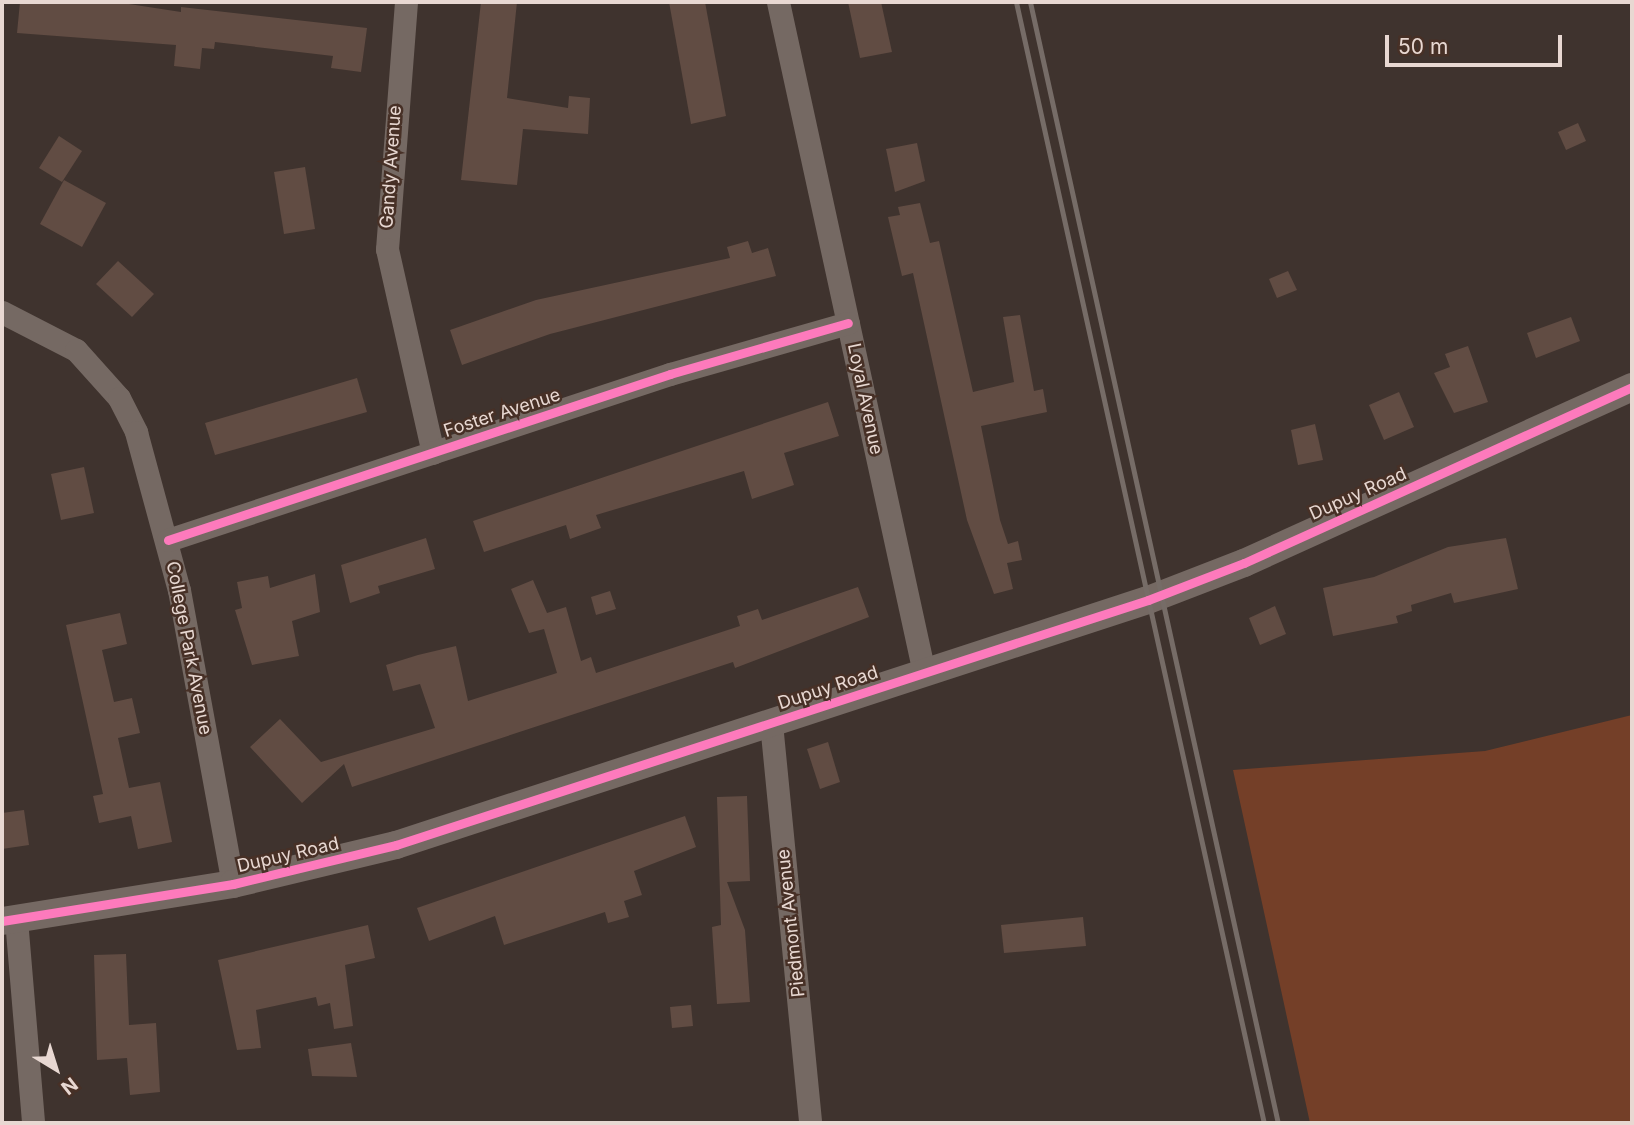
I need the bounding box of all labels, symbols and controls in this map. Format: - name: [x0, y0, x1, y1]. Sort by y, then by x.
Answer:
- scale bar: [1389, 21, 1566, 65]
- text: 50 m: [1398, 34, 1448, 59]
- street label: Gandy Avenue: [376, 105, 406, 229]
- street label: Loyal Avenue: [843, 341, 887, 457]
- street label: Foster Avenue: [441, 384, 563, 442]
- street label: Dupuy Road: [1306, 463, 1410, 525]
- street label: College Park Avenue: [162, 559, 216, 737]
- street label: Dupuy Road: [775, 662, 881, 714]
- street label: Dupuy Road: [235, 833, 341, 877]
- street label: Piedmont Avenue: [772, 848, 810, 998]
- north arrow: [21, 1034, 91, 1104]
- text: N: [56, 1072, 82, 1099]

